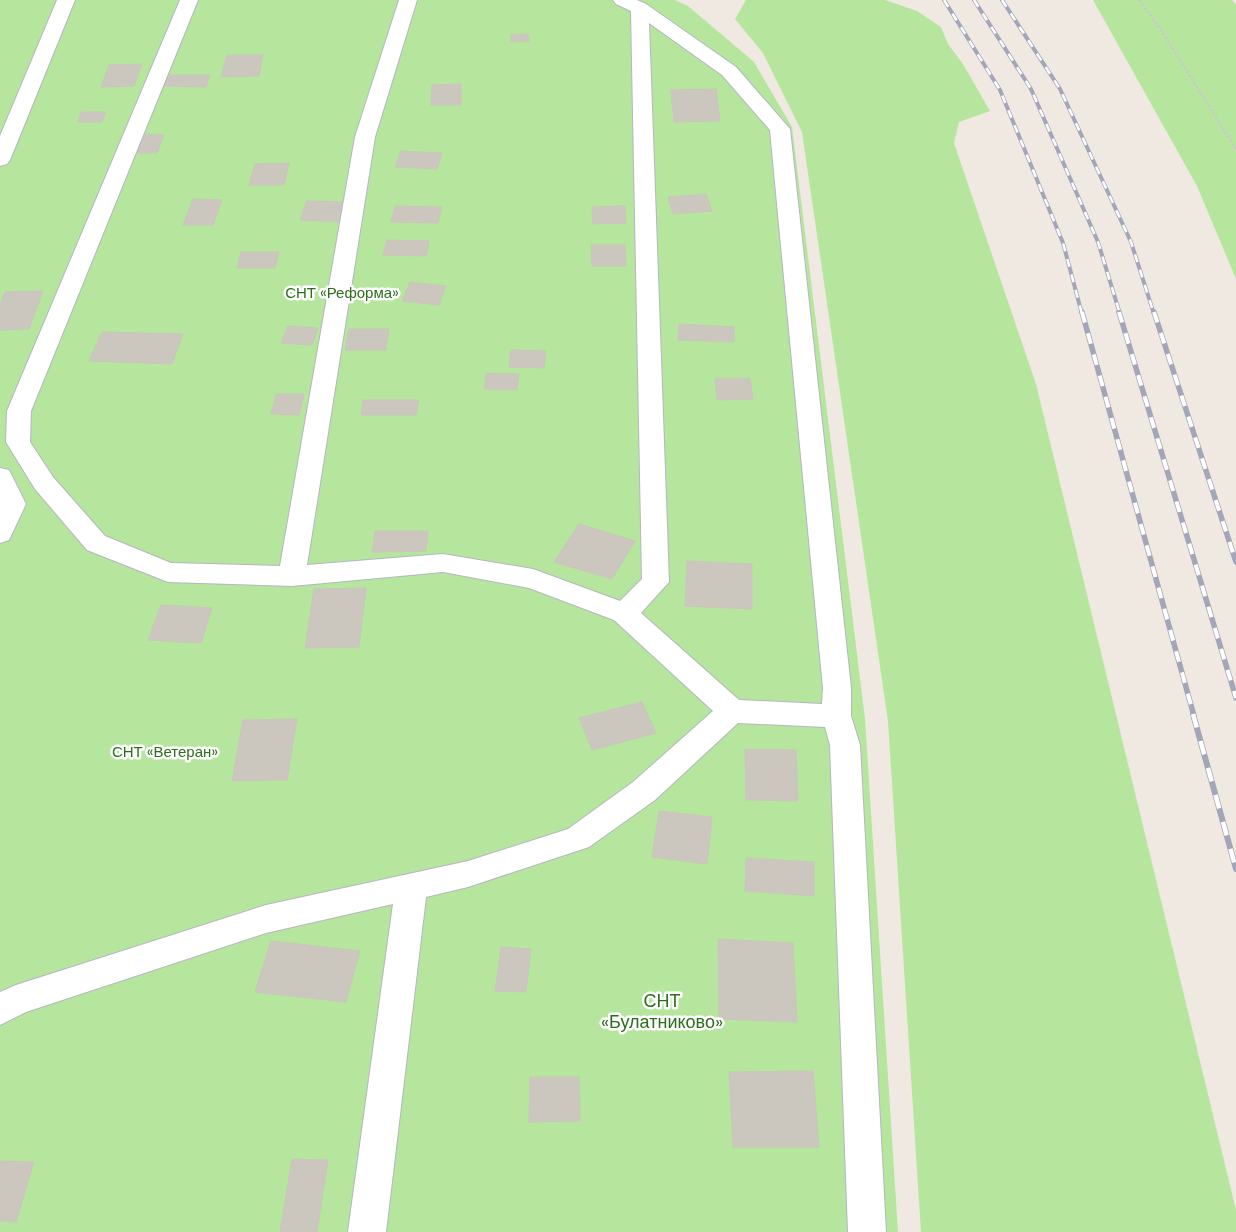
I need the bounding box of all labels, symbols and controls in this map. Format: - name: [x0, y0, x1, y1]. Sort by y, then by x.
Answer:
- park label: СНТ «Реформа»: [285, 283, 399, 303]
- park label: СНТ «Ветеран»: [112, 742, 218, 762]
- park label: СНТ «Булатниково»: [601, 989, 723, 1034]

